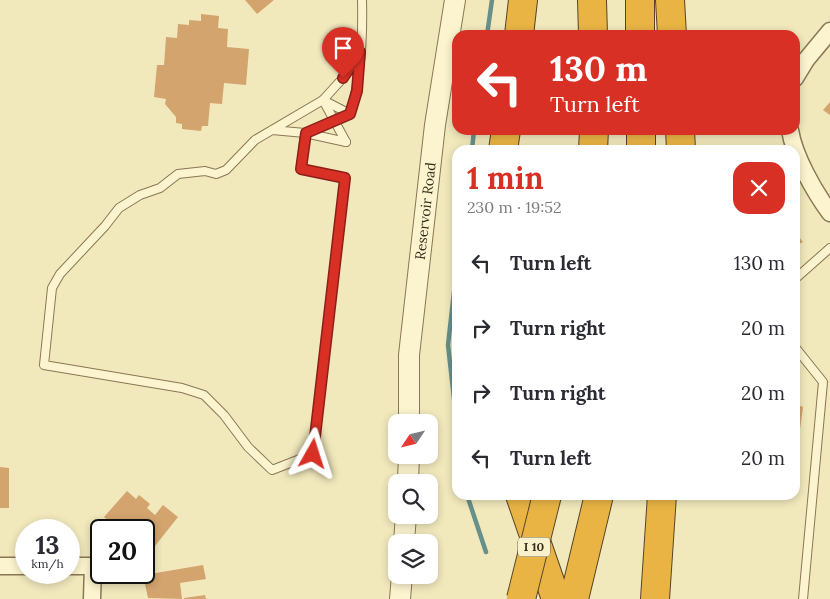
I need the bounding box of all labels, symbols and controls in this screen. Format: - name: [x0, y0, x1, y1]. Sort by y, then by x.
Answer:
- pin: [322, 27, 364, 78]
- icon: arrive: [329, 34, 357, 62]
- text: 130 m: [550, 46, 647, 91]
- icon: left: [467, 50, 532, 115]
- text: Turn left: [550, 90, 640, 118]
- text: 1 min: [467, 159, 544, 197]
- street label: Reservoir Road: [411, 161, 440, 261]
- button: close: [733, 162, 785, 214]
- text: 230 m · 19:52: [467, 197, 562, 217]
- icon: left: [467, 249, 495, 277]
- text: Turn left: [510, 251, 591, 275]
- text: 130 m: [734, 251, 785, 275]
- icon: right: [467, 314, 495, 342]
- text: Turn right: [510, 316, 606, 340]
- text: 20 m: [741, 316, 785, 340]
- icon: right: [467, 379, 495, 407]
- text: Turn right: [510, 381, 606, 405]
- text: 20 m: [741, 381, 785, 405]
- north arrow: [388, 414, 438, 464]
- map controls: [388, 414, 438, 584]
- position arrow: [286, 427, 338, 479]
- icon: left: [467, 444, 495, 472]
- text: Turn left: [510, 446, 591, 470]
- text: 20 m: [741, 446, 785, 470]
- button: search: [388, 474, 438, 524]
- speed limit sign: 20: [90, 519, 155, 584]
- text: 13: [35, 529, 60, 561]
- button: layers: [388, 534, 438, 584]
- road number: I 10: [518, 538, 550, 556]
- text: km/h: [31, 556, 64, 571]

